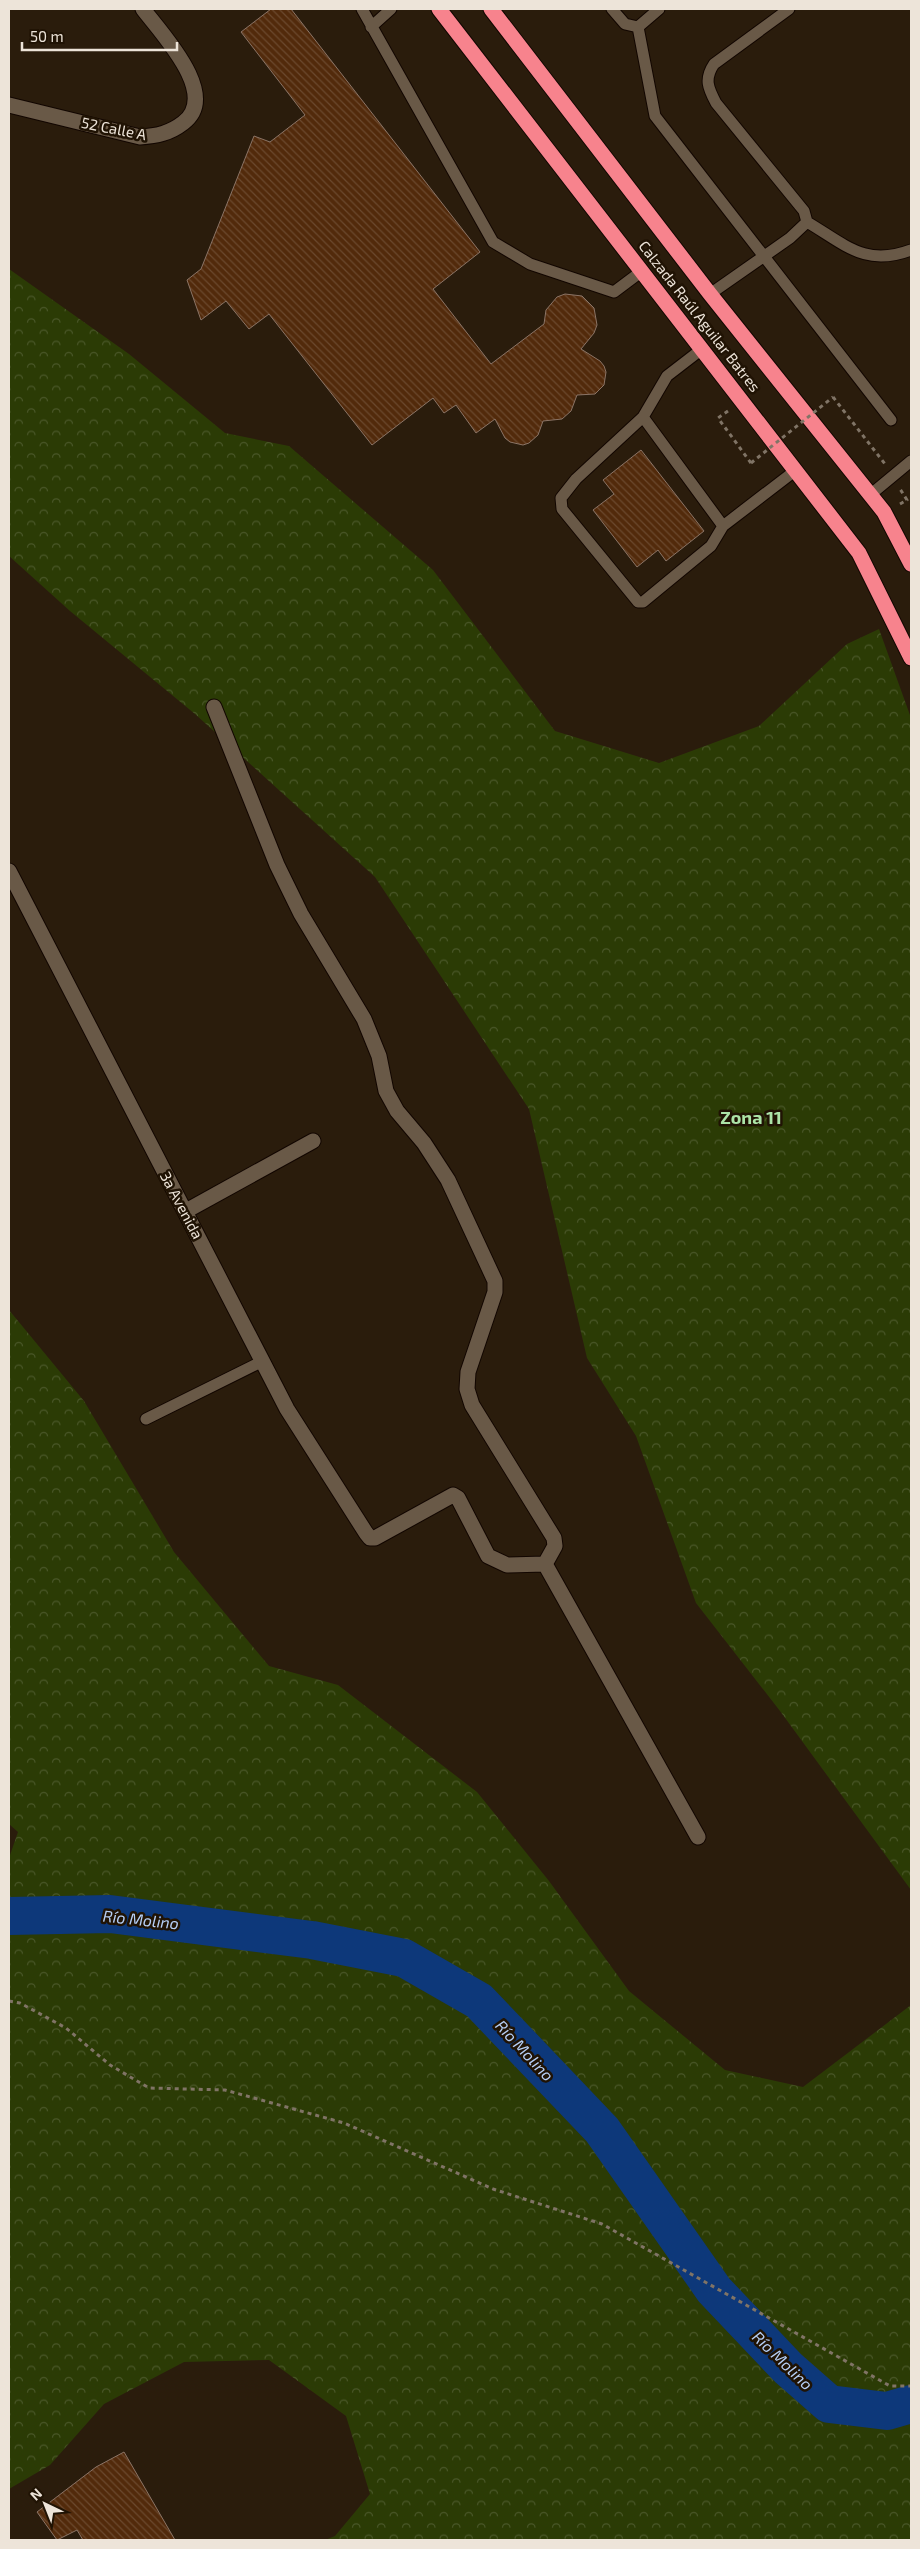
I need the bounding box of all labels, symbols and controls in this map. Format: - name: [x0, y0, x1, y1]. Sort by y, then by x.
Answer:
- scale bar: [22, 20, 178, 52]
- text: 50 m: [30, 27, 64, 45]
- street label: 52 Calle A: [80, 113, 149, 143]
- street label: Calzada Raúl Aguilar Batres: [635, 237, 765, 395]
- district label: Zona 11: [720, 1106, 782, 1128]
- street label: 3a Avenida: [157, 1168, 207, 1242]
- water label: Río Molino: [102, 1906, 180, 1932]
- water label: Río Molino: [492, 2016, 558, 2084]
- water label: Río Molino: [749, 2327, 817, 2393]
- north arrow: [20, 2479, 70, 2529]
- text: N: [26, 2484, 45, 2504]

